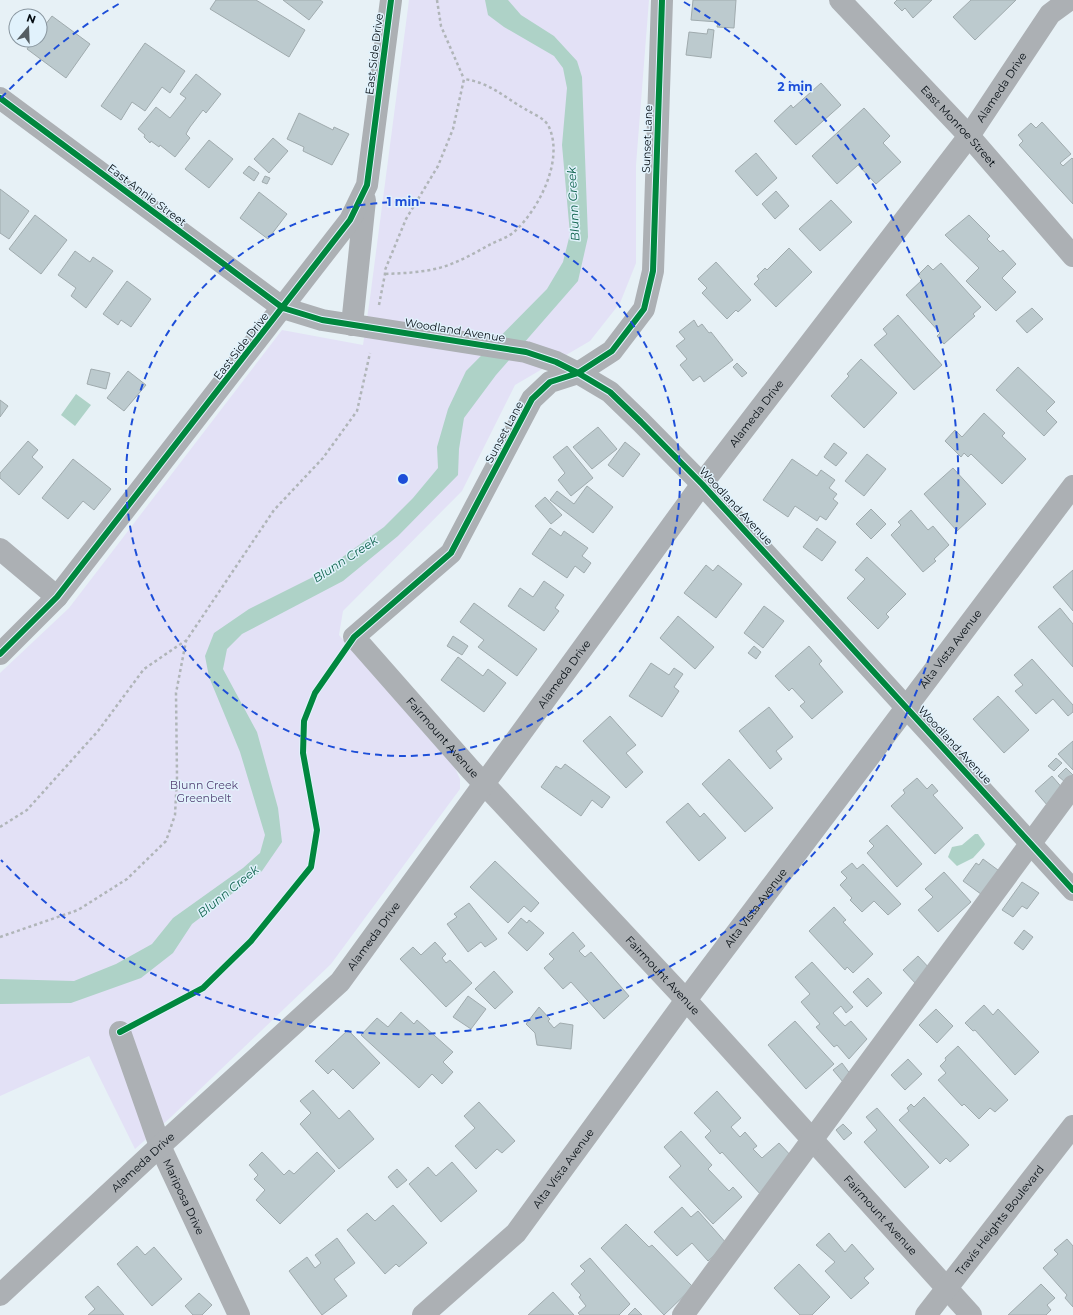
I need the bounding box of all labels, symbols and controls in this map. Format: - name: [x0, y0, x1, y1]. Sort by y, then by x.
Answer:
- north arrow: [8, 8, 48, 48]
- text: N: [25, 10, 38, 27]
- street label: East Side Drive: [362, 12, 386, 96]
- street label: Alameda Drive: [973, 49, 1030, 125]
- text: 2 min: [778, 79, 812, 94]
- street label: East Monroe Street: [918, 82, 1000, 170]
- street label: Sunset Lane: [639, 104, 655, 173]
- street label: East Annie Street: [105, 161, 190, 229]
- water label: Blunn Creek: [564, 165, 582, 242]
- text: 1 min: [387, 194, 419, 209]
- street label: East Side Drive: [210, 309, 272, 383]
- street label: Woodland Avenue: [404, 315, 507, 345]
- street label: Alameda Drive: [726, 376, 787, 450]
- street label: Sunset Lane: [482, 398, 526, 465]
- street label: Woodland Avenue: [696, 464, 776, 548]
- centre of rings: [396, 472, 410, 486]
- water label: Blunn Creek: [310, 532, 381, 586]
- street label: Alta Vista Avenue: [916, 606, 985, 691]
- street label: Alameda Drive: [534, 637, 594, 711]
- street label: Fairmount Avenue: [403, 694, 482, 781]
- street label: Woodland Avenue: [915, 703, 995, 787]
- park label: Blunn Creek Greenbelt: [170, 778, 239, 805]
- water label: Blunn Creek: [194, 861, 262, 920]
- street label: Alta Vista Avenue: [721, 865, 790, 950]
- street label: Alameda Drive: [344, 899, 403, 973]
- street label: Fairmount Avenue: [623, 933, 703, 1018]
- street label: Alta Vista Avenue: [529, 1125, 597, 1211]
- street label: Alameda Drive: [108, 1129, 178, 1195]
- street label: Mariposa Drive: [160, 1157, 208, 1237]
- street label: Travis Heights Boulevard: [952, 1162, 1047, 1278]
- street label: Fairmount Avenue: [841, 1172, 921, 1258]

